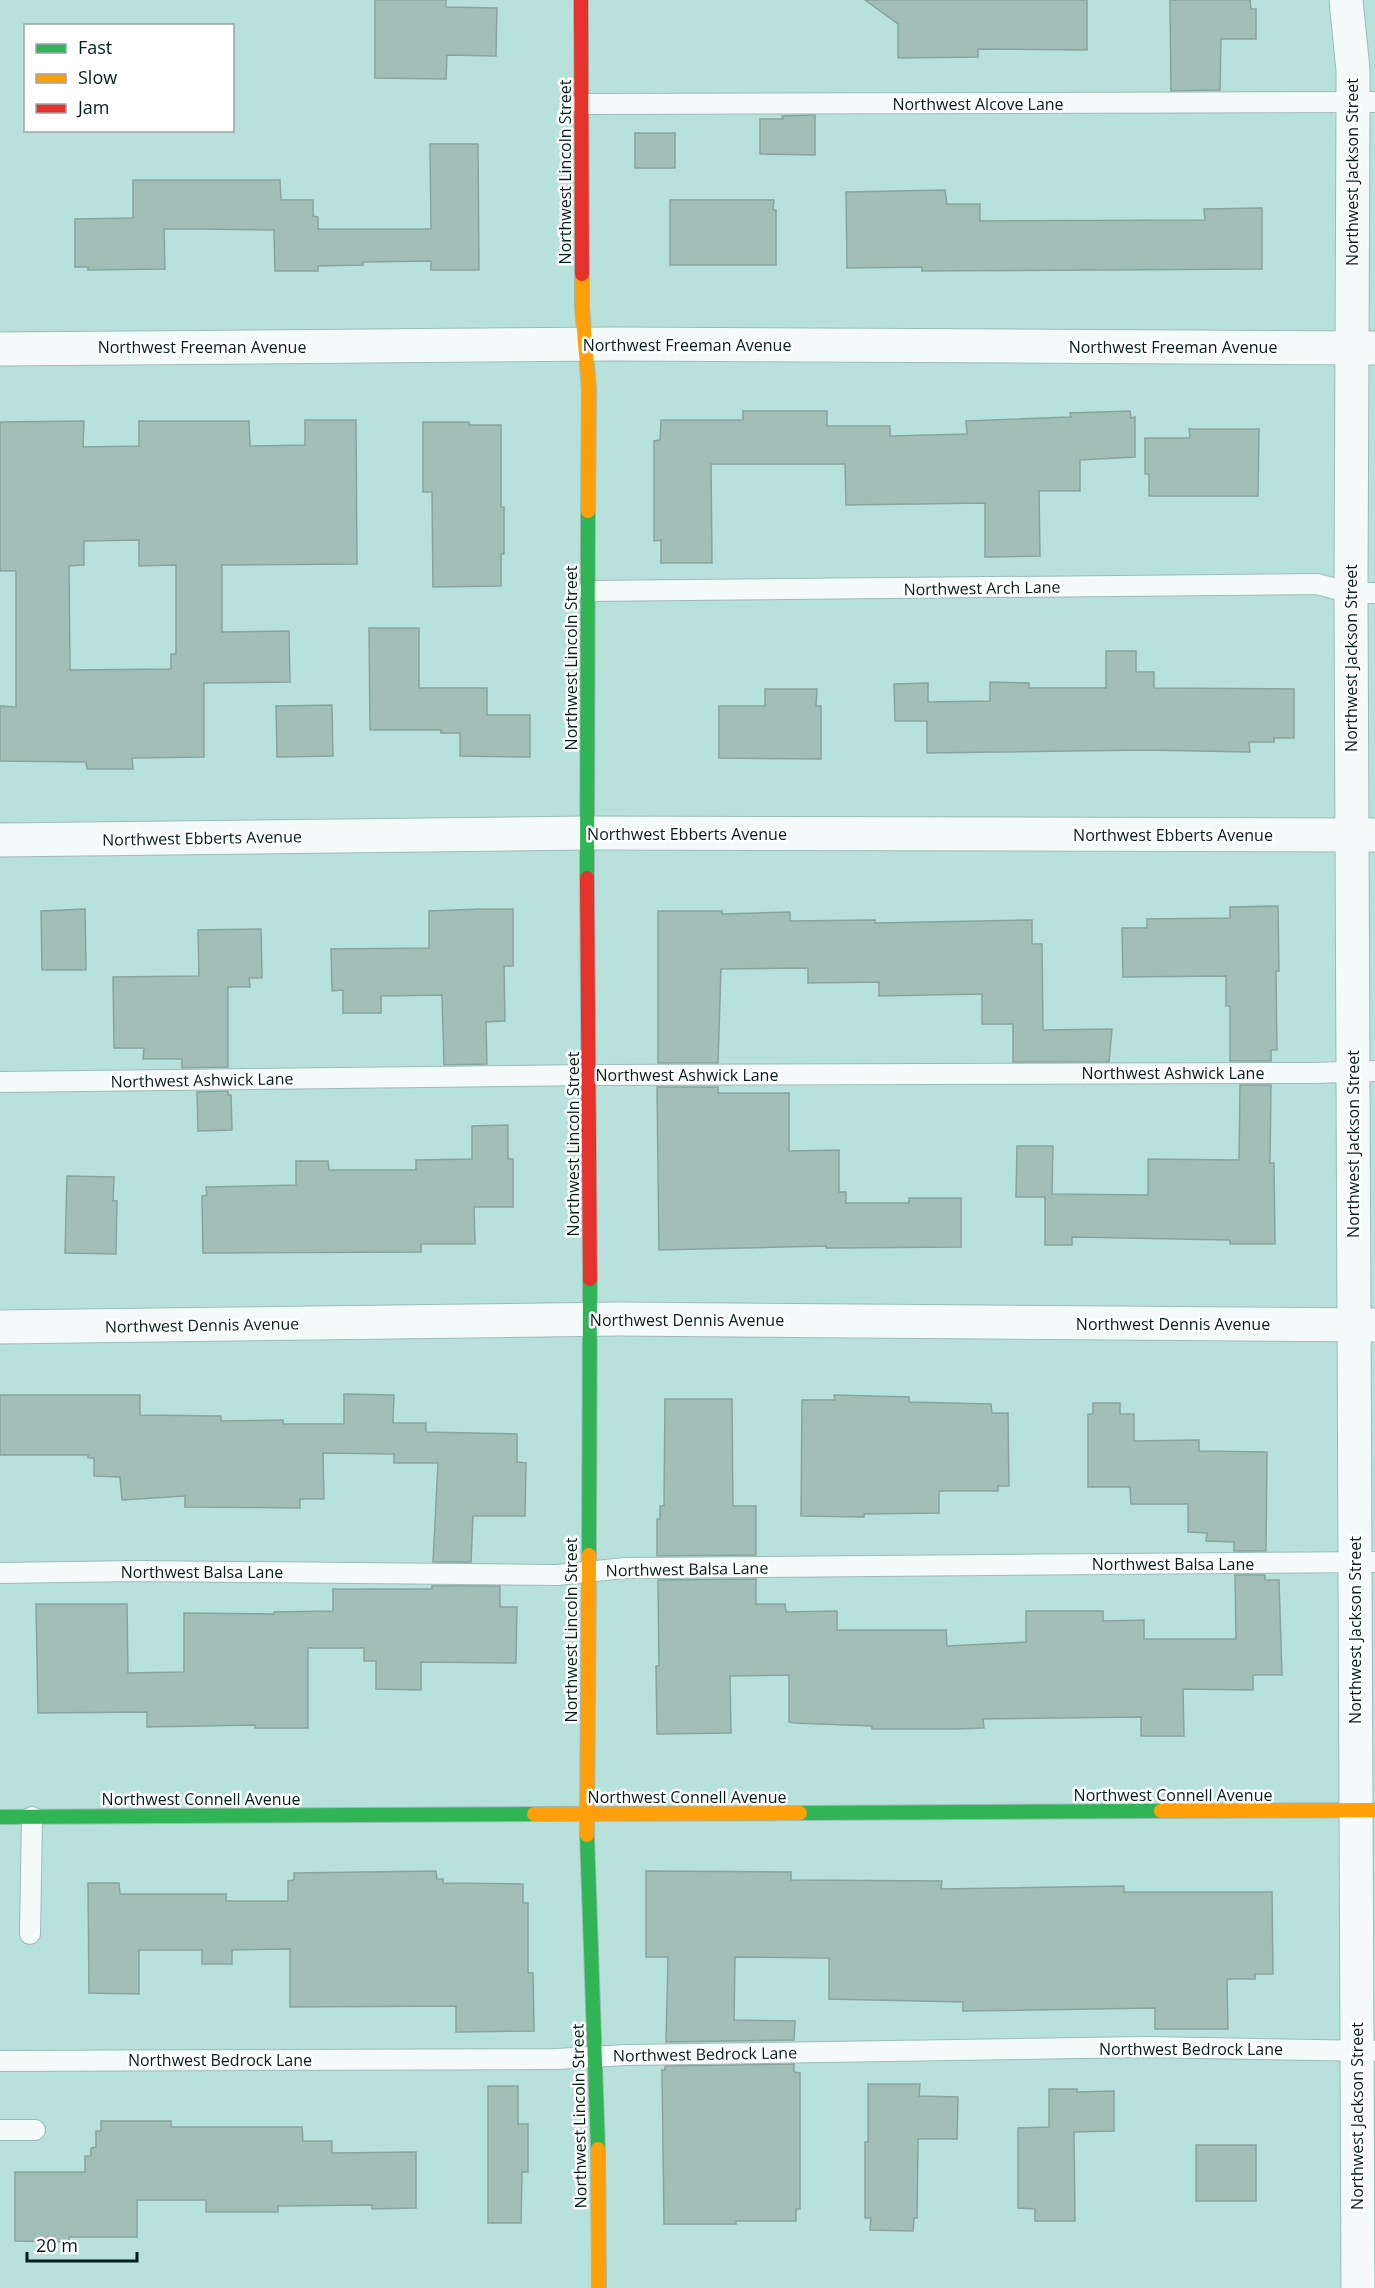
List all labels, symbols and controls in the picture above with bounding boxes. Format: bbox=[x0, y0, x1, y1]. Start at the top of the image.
legend bbox=[24, 24, 234, 132]
text: Fast bbox=[78, 35, 112, 59]
text: Slow bbox=[78, 65, 117, 89]
street label: Northwest Jackson Street bbox=[1341, 78, 1363, 266]
street label: Northwest Lincoln Street bbox=[554, 79, 576, 264]
street label: Northwest Alcove Lane bbox=[892, 93, 1064, 115]
text: Jam bbox=[76, 95, 110, 119]
street label: Northwest Freeman Avenue bbox=[583, 334, 791, 356]
street label: Northwest Freeman Avenue bbox=[98, 336, 306, 358]
street label: Northwest Freeman Avenue bbox=[1069, 336, 1277, 358]
street label: Northwest Jackson Street bbox=[1340, 564, 1362, 752]
street label: Northwest Lincoln Street bbox=[560, 565, 582, 750]
street label: Northwest Arch Lane bbox=[903, 576, 1061, 600]
street label: Northwest Ebberts Avenue bbox=[587, 823, 787, 845]
street label: Northwest Ebberts Avenue bbox=[1073, 824, 1273, 846]
street label: Northwest Ebberts Avenue bbox=[102, 825, 302, 851]
street label: Northwest Jackson Street bbox=[1342, 1050, 1364, 1238]
street label: Northwest Lincoln Street bbox=[562, 1051, 584, 1236]
street label: Northwest Ashwick Lane bbox=[1082, 1062, 1264, 1084]
street label: Northwest Ashwick Lane bbox=[596, 1064, 778, 1086]
street label: Northwest Ashwick Lane bbox=[110, 1067, 294, 1093]
street label: Northwest Dennis Avenue bbox=[590, 1309, 784, 1331]
street label: Northwest Dennis Avenue bbox=[105, 1312, 299, 1338]
street label: Northwest Dennis Avenue bbox=[1076, 1313, 1270, 1335]
street label: Northwest Jackson Street bbox=[1344, 1536, 1366, 1724]
street label: Northwest Lincoln Street bbox=[560, 1537, 582, 1722]
street label: Northwest Balsa Lane bbox=[1092, 1553, 1254, 1575]
street label: Northwest Balsa Lane bbox=[606, 1557, 768, 1581]
street label: Northwest Balsa Lane bbox=[121, 1561, 283, 1583]
street label: Northwest Connell Avenue bbox=[1074, 1784, 1272, 1806]
street label: Northwest Connell Avenue bbox=[588, 1786, 786, 1808]
street label: Northwest Connell Avenue bbox=[102, 1788, 300, 1810]
street label: Northwest Jackson Street bbox=[1346, 2022, 1368, 2210]
street label: Northwest Lincoln Street bbox=[566, 2023, 592, 2209]
street label: Northwest Bedrock Lane bbox=[1099, 2038, 1283, 2060]
street label: Northwest Bedrock Lane bbox=[613, 2041, 797, 2067]
street label: Northwest Bedrock Lane bbox=[128, 2049, 312, 2071]
scale bar bbox=[27, 2225, 136, 2263]
text: 20 m bbox=[36, 2233, 78, 2257]

